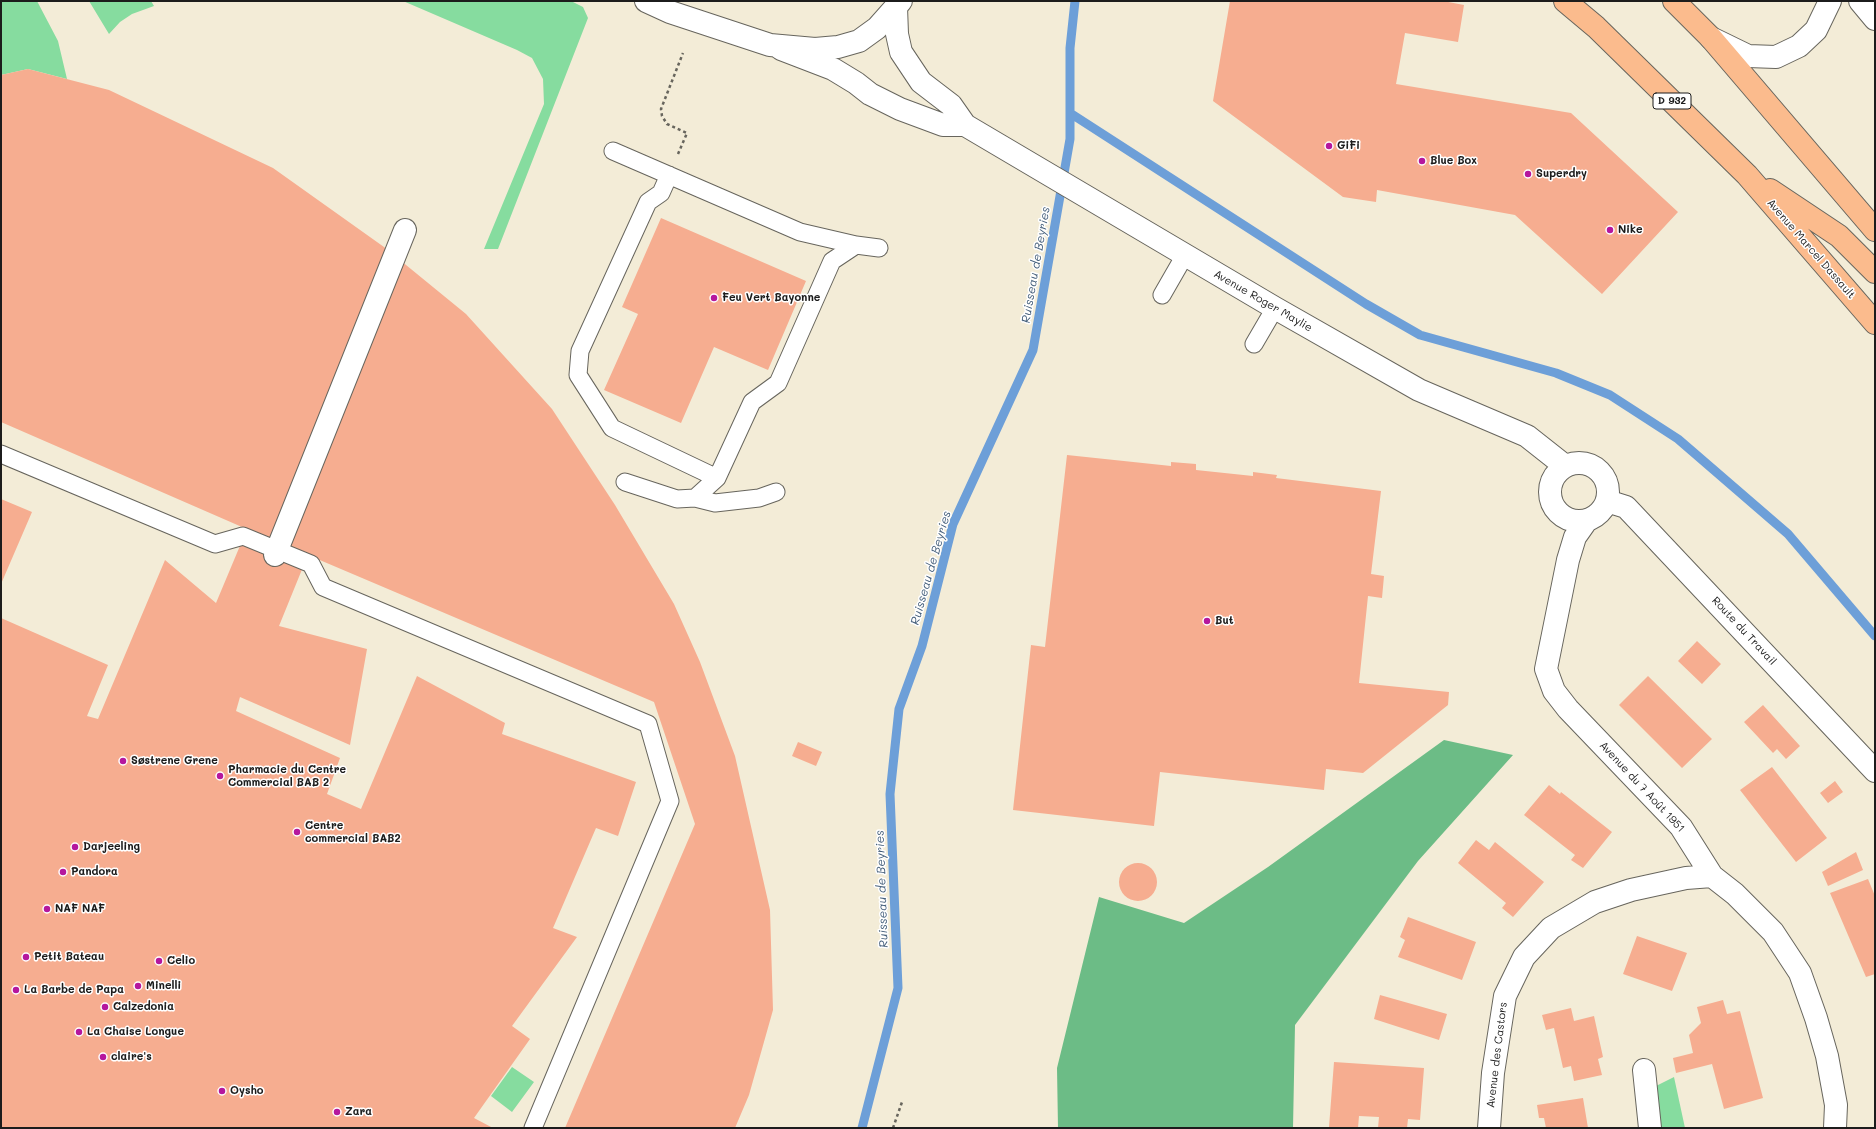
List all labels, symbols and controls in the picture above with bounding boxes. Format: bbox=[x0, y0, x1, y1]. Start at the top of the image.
road number: D 932 bbox=[1653, 93, 1691, 109]
place label: GiFi bbox=[1337, 139, 1360, 153]
marker: GiFi bbox=[1324, 141, 1334, 151]
place label: Blue Box bbox=[1430, 154, 1477, 168]
marker: Blue Box bbox=[1417, 156, 1427, 166]
place label: Superdry bbox=[1536, 167, 1587, 181]
marker: Superdry bbox=[1523, 169, 1533, 179]
street label: Avenue Marcel Dassault bbox=[1764, 196, 1858, 302]
water label: Ruisseau de Beyries bbox=[1019, 206, 1053, 324]
place label: Nike bbox=[1618, 223, 1643, 237]
marker: Nike bbox=[1605, 225, 1615, 235]
street label: Avenue Roger Maylie bbox=[1211, 267, 1315, 335]
place label: Feu Vert Bayonne bbox=[722, 291, 820, 305]
marker: Feu Vert Bayonne bbox=[709, 293, 719, 303]
water label: Ruisseau de Beyries bbox=[908, 509, 954, 627]
street label: Route du Travail bbox=[1709, 594, 1779, 668]
place label: But bbox=[1215, 614, 1234, 628]
marker: But bbox=[1202, 616, 1212, 626]
street label: Avenue du 7 Août 1951 bbox=[1597, 739, 1687, 835]
place label: Søstrene Grene bbox=[131, 754, 218, 768]
marker: Søstrene Grene bbox=[118, 756, 128, 766]
place label: Pharmacie du Centre Commercial BAB 2 bbox=[228, 763, 346, 789]
marker: Pharmacie du Centre Commercial BAB 2 bbox=[215, 771, 225, 781]
place label: Centre commercial BAB2 bbox=[305, 819, 401, 845]
marker: Centre commercial BAB2 bbox=[292, 827, 302, 837]
water label: Ruisseau de Beyries bbox=[873, 830, 891, 948]
place label: Darjeeling bbox=[83, 840, 140, 854]
marker: Darjeeling bbox=[70, 842, 80, 852]
place label: Pandora bbox=[71, 865, 118, 879]
marker: Pandora bbox=[58, 867, 68, 877]
place label: NAF NAF bbox=[55, 902, 105, 916]
marker: NAF NAF bbox=[42, 904, 52, 914]
place label: Petit Bateau bbox=[34, 950, 104, 964]
marker: Petit Bateau bbox=[21, 952, 31, 962]
place label: Celio bbox=[167, 954, 195, 968]
marker: Celio bbox=[154, 956, 164, 966]
place label: Minelli bbox=[146, 979, 181, 993]
marker: Minelli bbox=[133, 981, 143, 991]
place label: La Barbe de Papa bbox=[24, 983, 124, 997]
marker: La Barbe de Papa bbox=[11, 985, 21, 995]
place label: Calzedonia bbox=[113, 1000, 174, 1014]
street label: Avenue des Castors bbox=[1484, 1001, 1510, 1109]
marker: Calzedonia bbox=[100, 1002, 110, 1012]
place label: La Chaise Longue bbox=[87, 1025, 184, 1039]
marker: La Chaise Longue bbox=[74, 1027, 84, 1037]
place label: claire's bbox=[111, 1050, 152, 1064]
marker: claire's bbox=[98, 1052, 108, 1062]
place label: Oysho bbox=[230, 1084, 264, 1098]
marker: Oysho bbox=[217, 1086, 227, 1096]
place label: Zara bbox=[345, 1105, 372, 1119]
marker: Zara bbox=[332, 1107, 342, 1117]

